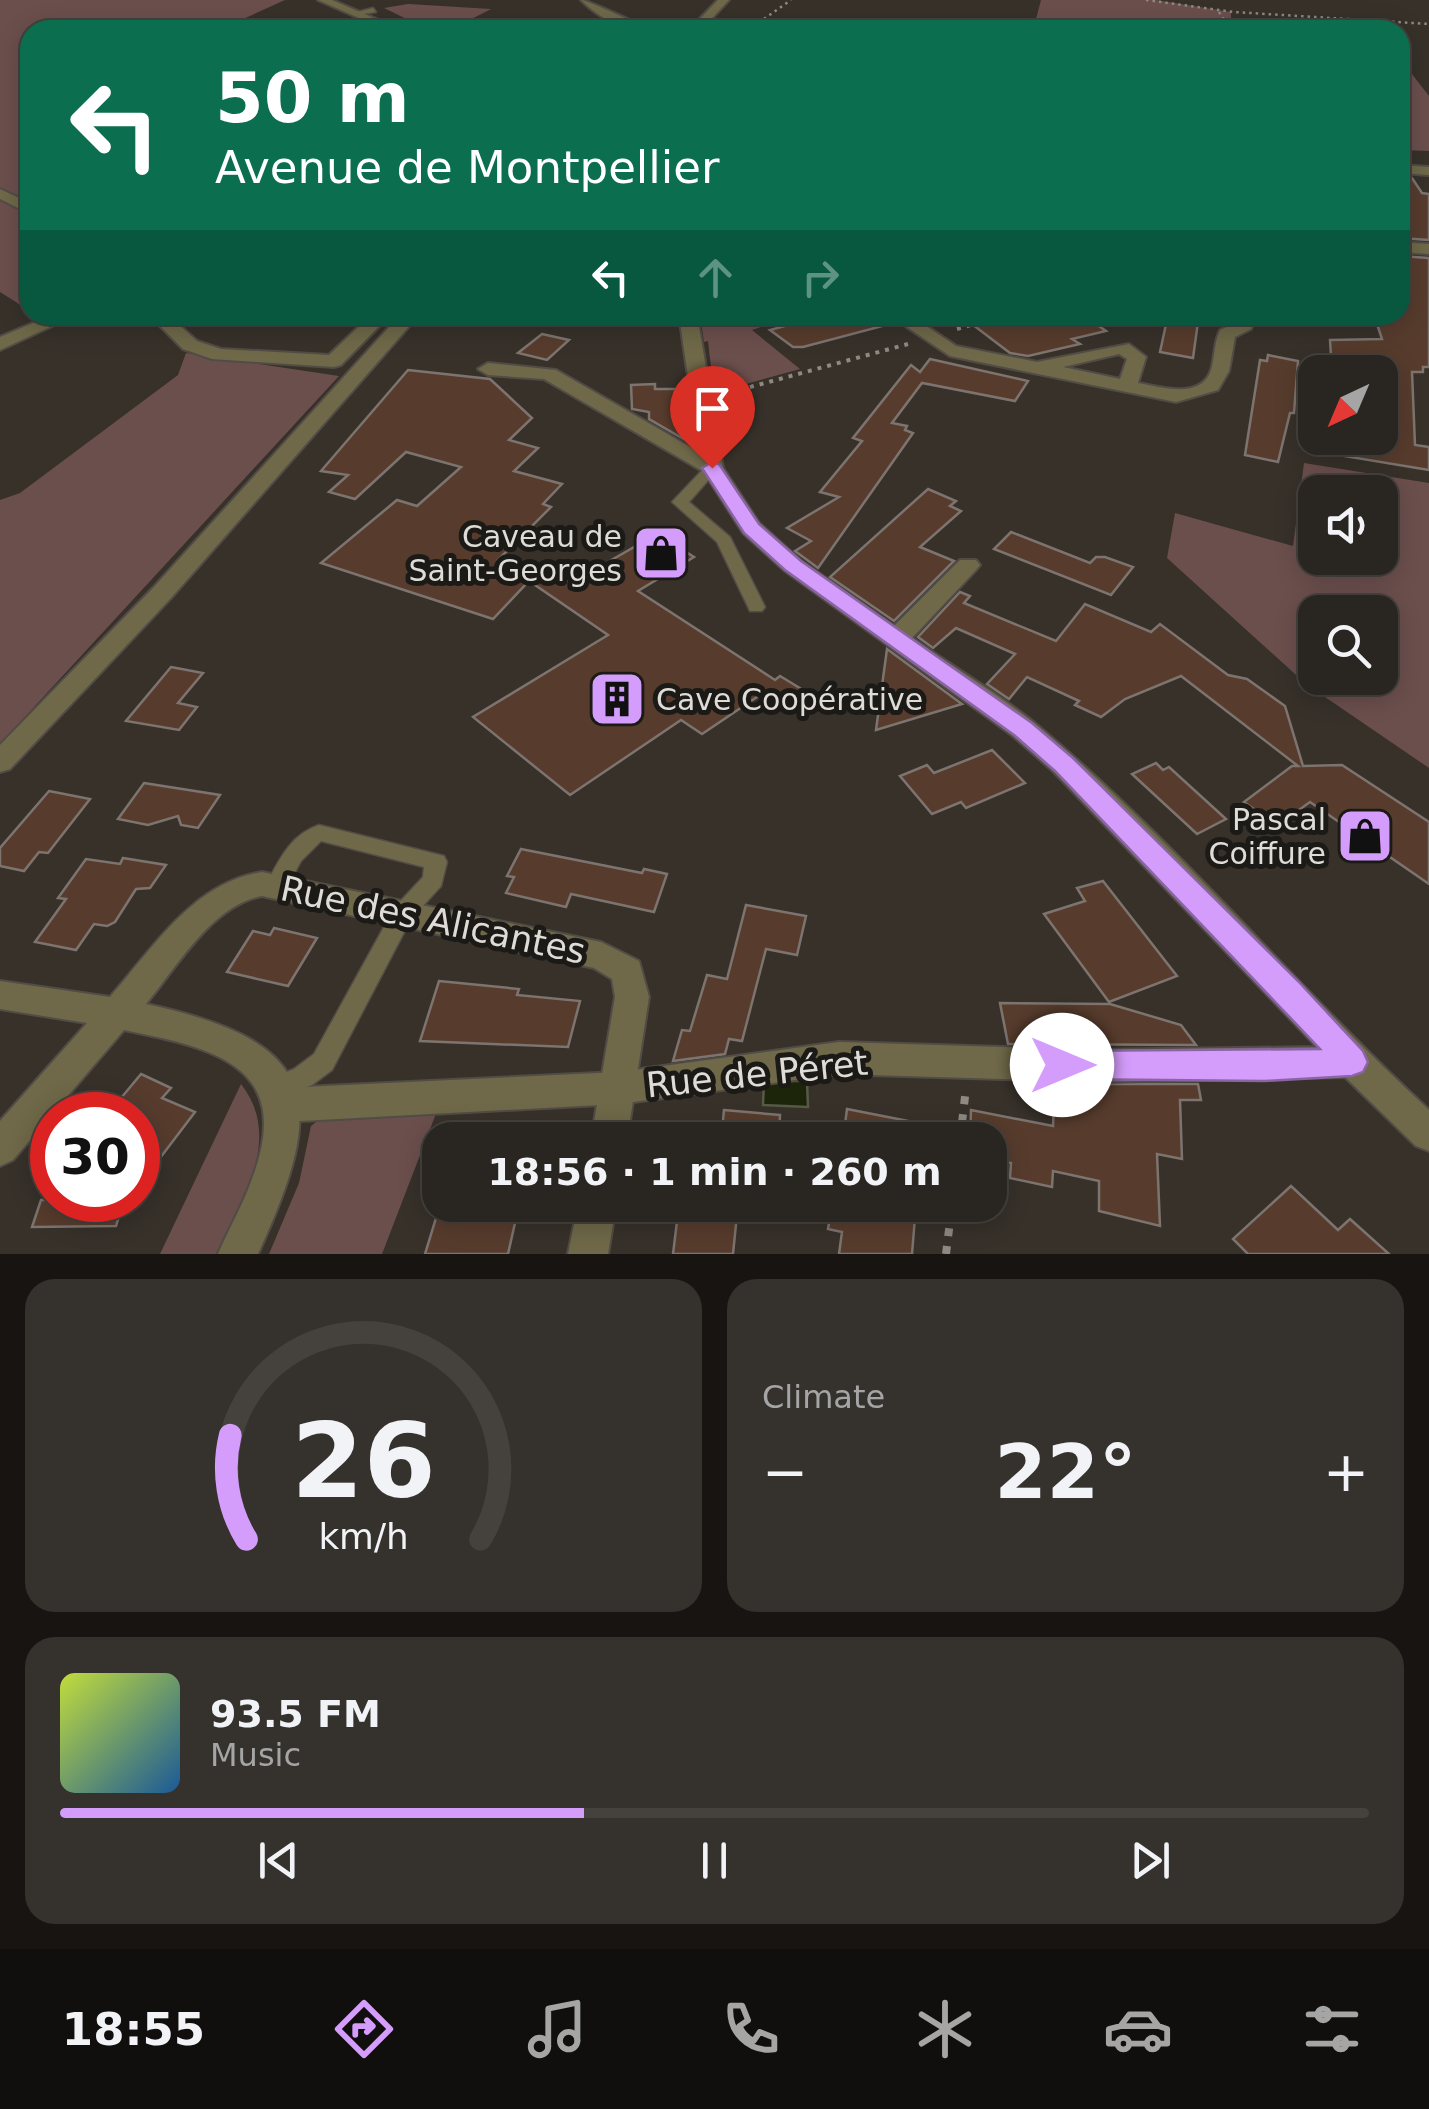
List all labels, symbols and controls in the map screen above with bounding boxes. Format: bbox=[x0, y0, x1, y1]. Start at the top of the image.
text: 50 m bbox=[215, 57, 410, 139]
icon: left bbox=[50, 60, 180, 190]
text: Avenue de Montpellier bbox=[215, 141, 720, 194]
icon: left bbox=[583, 250, 638, 305]
icon: ahead bbox=[688, 250, 743, 305]
icon: right bbox=[793, 250, 848, 305]
north arrow bbox=[1298, 355, 1398, 455]
map controls bbox=[1298, 355, 1398, 695]
pin bbox=[670, 366, 755, 469]
icon: arrive bbox=[685, 381, 740, 436]
button: sound bbox=[1298, 475, 1398, 575]
place label: Caveau de Saint-Georges bbox=[409, 519, 622, 588]
shop icon: Caveau de Saint-Georges bbox=[631, 523, 691, 583]
button: search bbox=[1298, 595, 1398, 695]
building icon: Cave Coopérative bbox=[587, 669, 647, 729]
place label: Cave Coopérative bbox=[656, 682, 923, 717]
place label: Pascal Coiffure bbox=[1209, 802, 1326, 871]
shop icon: Pascal Coiffure bbox=[1335, 806, 1395, 866]
street label: Rue des Alicantes bbox=[277, 868, 589, 972]
position arrow bbox=[1010, 1013, 1114, 1117]
street label: Rue de Péret bbox=[644, 1042, 870, 1106]
speed limit sign: 30 bbox=[30, 1092, 160, 1222]
text: 18:56 · 1 min · 260 m bbox=[487, 1150, 942, 1194]
text: Climate bbox=[762, 1378, 885, 1416]
text: 26 bbox=[291, 1400, 436, 1522]
text: 22° bbox=[995, 1428, 1136, 1516]
text: − bbox=[762, 1440, 808, 1504]
text: + bbox=[1323, 1440, 1369, 1504]
text: km/h bbox=[318, 1516, 409, 1557]
text: 93.5 FM bbox=[210, 1692, 381, 1736]
text: Music bbox=[210, 1736, 301, 1774]
icon: previous bbox=[251, 1833, 306, 1888]
icon: pause bbox=[687, 1833, 742, 1888]
icon: next bbox=[1123, 1833, 1178, 1888]
icon: directions bbox=[329, 1994, 399, 2064]
icon: music bbox=[522, 1994, 592, 2064]
icon: phone bbox=[716, 1994, 786, 2064]
icon: climate bbox=[910, 1994, 980, 2064]
icon: car bbox=[1103, 1994, 1173, 2064]
icon: filters bbox=[1297, 1994, 1367, 2064]
text: 18:55 bbox=[62, 2003, 205, 2056]

